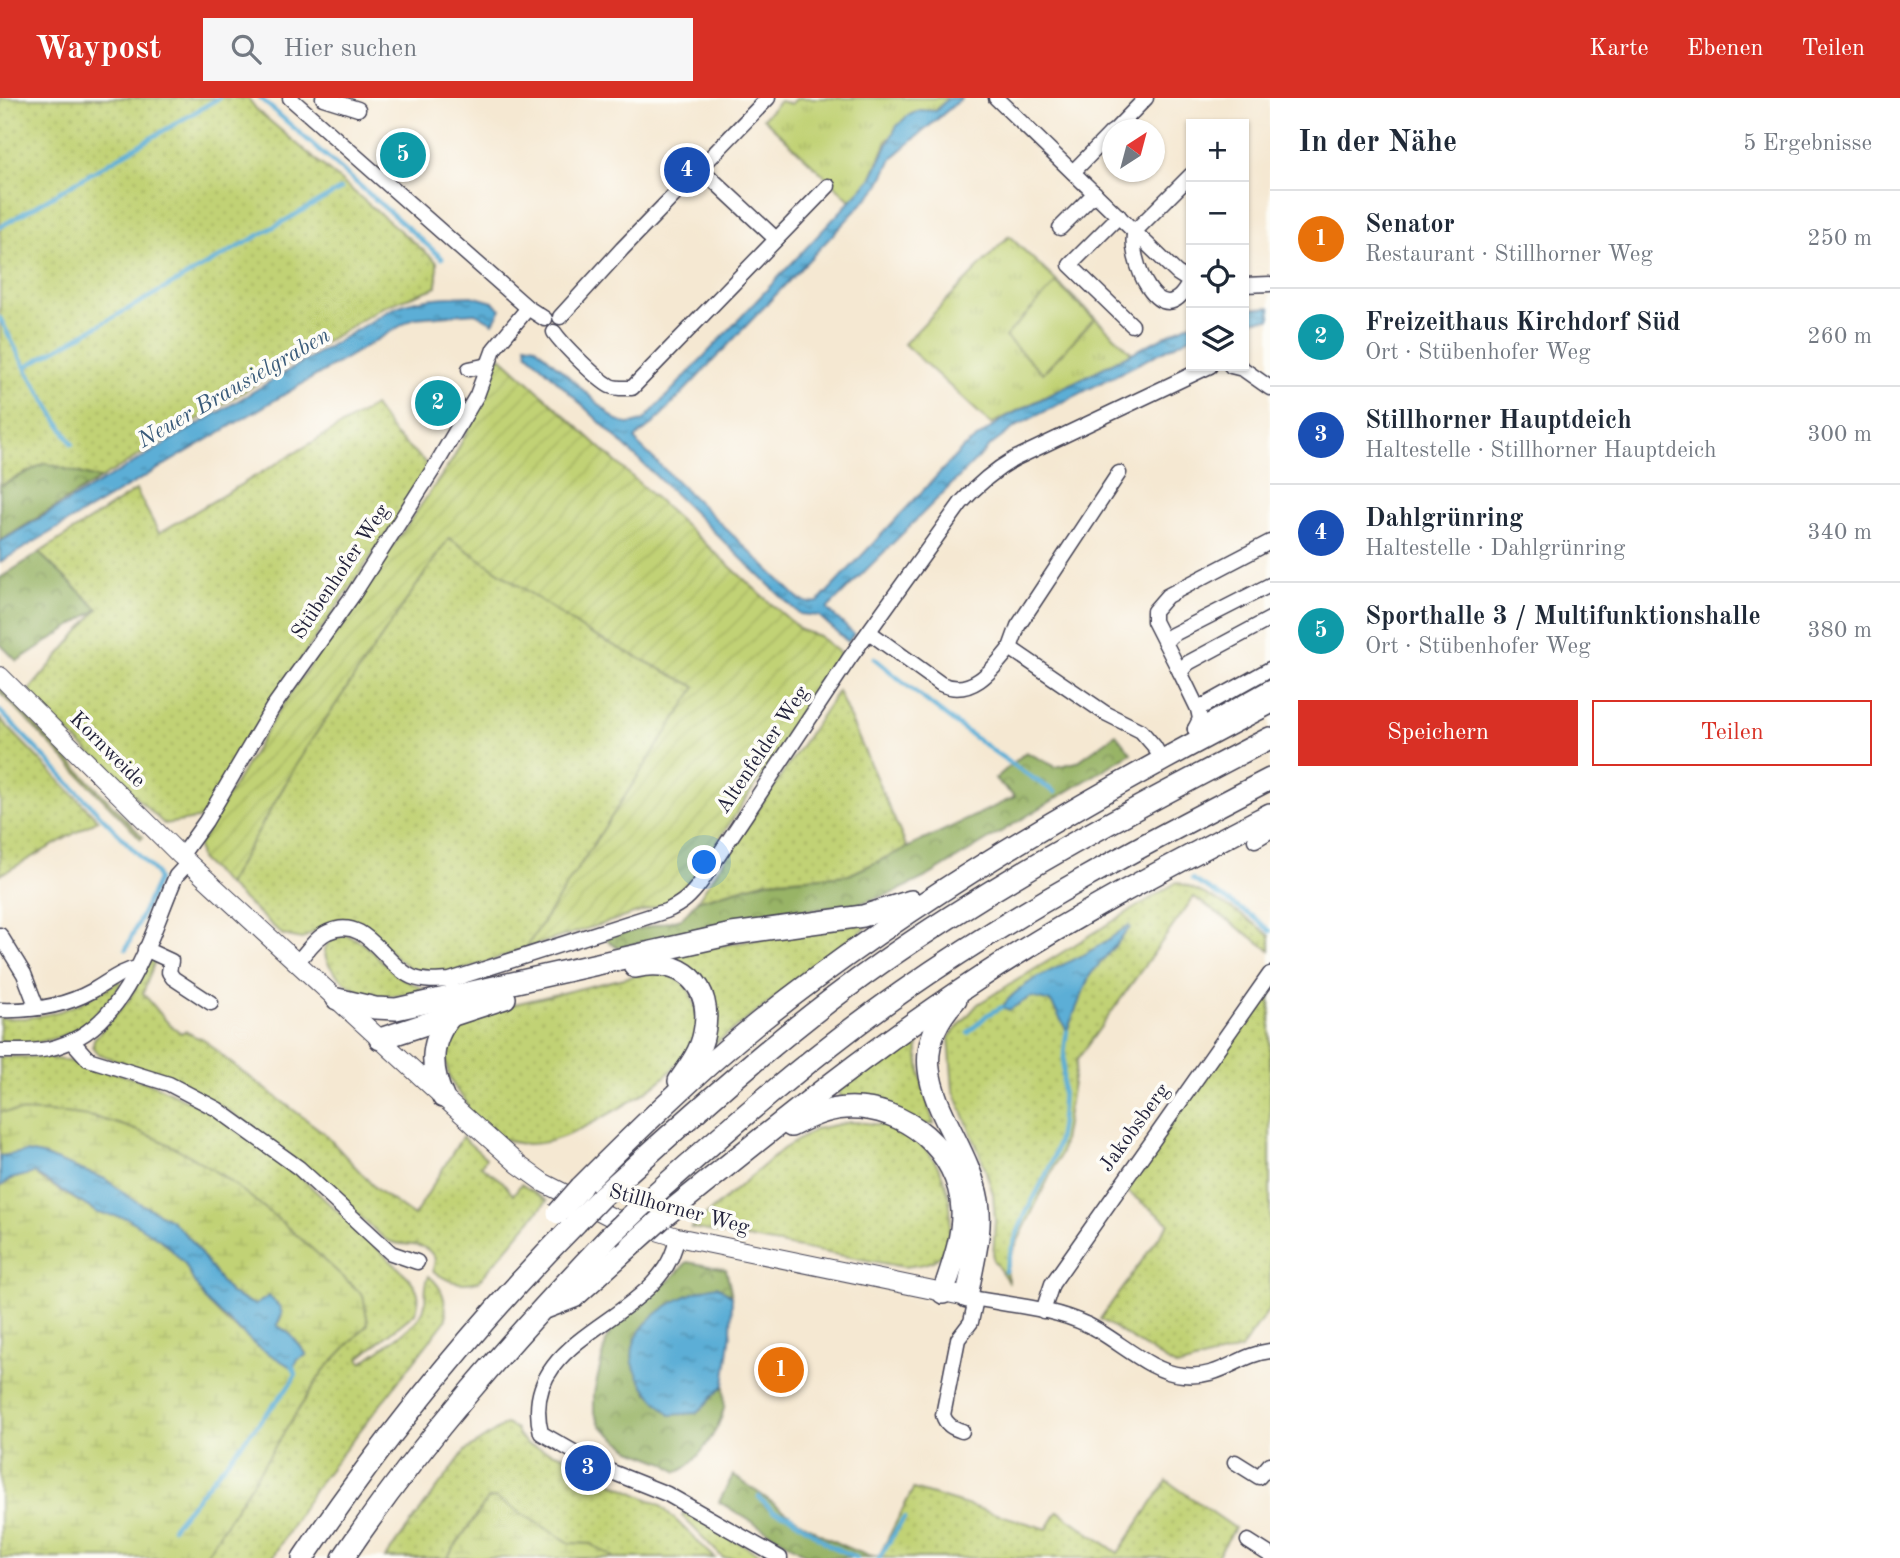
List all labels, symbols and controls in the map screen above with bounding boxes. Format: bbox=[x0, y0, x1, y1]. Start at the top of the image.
search box bbox=[203, 18, 693, 81]
icon: search bbox=[227, 30, 265, 68]
text: Waypost bbox=[35, 33, 161, 66]
text: Hier suchen bbox=[283, 36, 417, 62]
text: Karte bbox=[1589, 37, 1649, 61]
text: Ebenen bbox=[1687, 37, 1763, 61]
text: Teilen bbox=[1801, 37, 1865, 61]
north arrow bbox=[1102, 119, 1165, 182]
map controls bbox=[1186, 119, 1249, 371]
button: + bbox=[1186, 119, 1249, 182]
text: In der Nähe bbox=[1298, 128, 1457, 158]
pin: 5 bbox=[380, 129, 426, 181]
text: 5 Ergebnisse bbox=[1743, 132, 1872, 155]
pin: 4 bbox=[664, 144, 710, 196]
button: − bbox=[1186, 182, 1249, 245]
text: Senator bbox=[1365, 212, 1455, 238]
text: 1 bbox=[1314, 227, 1328, 250]
text: 250 m bbox=[1807, 227, 1872, 250]
text: Restaurant · Stillhorner Weg bbox=[1365, 243, 1653, 266]
button: locate bbox=[1186, 245, 1249, 308]
button: layers bbox=[1186, 308, 1249, 371]
text: Freizeithaus Kirchdorf Süd bbox=[1365, 310, 1680, 336]
water label: Neuer Brausielgraben bbox=[133, 324, 335, 454]
text: 2 bbox=[1314, 325, 1328, 348]
text: 260 m bbox=[1807, 325, 1872, 348]
text: Ort · Stübenhofer Weg bbox=[1365, 341, 1591, 364]
pin: 2 bbox=[415, 377, 461, 429]
text: Stillhorner Hauptdeich bbox=[1365, 408, 1632, 434]
text: 3 bbox=[1314, 423, 1328, 446]
text: 300 m bbox=[1807, 423, 1872, 446]
text: Haltestelle · Stillhorner Hauptdeich bbox=[1365, 439, 1717, 462]
street label: Stübenhofer Weg bbox=[288, 500, 394, 643]
text: Dahlgrünring bbox=[1365, 506, 1524, 532]
text: 4 bbox=[1314, 521, 1328, 544]
text: 340 m bbox=[1807, 521, 1872, 544]
text: Haltestelle · Dahlgrünring bbox=[1365, 537, 1625, 560]
text: Sporthalle 3 / Multifunktionshalle bbox=[1365, 604, 1761, 630]
text: 5 bbox=[1314, 619, 1328, 642]
text: 380 m bbox=[1807, 619, 1872, 642]
text: Ort · Stübenhofer Weg bbox=[1365, 635, 1591, 658]
street label: Altenfelder Weg bbox=[713, 682, 814, 818]
button: Speichern bbox=[1298, 700, 1578, 766]
button: Teilen bbox=[1592, 700, 1872, 766]
street label: Kornweide bbox=[65, 708, 149, 792]
your location bbox=[687, 845, 721, 879]
street label: Jakobsberg bbox=[1096, 1080, 1174, 1176]
street label: Stillhorner Weg bbox=[606, 1181, 752, 1239]
pin: 1 bbox=[758, 1344, 804, 1396]
pin: 3 bbox=[565, 1442, 611, 1494]

